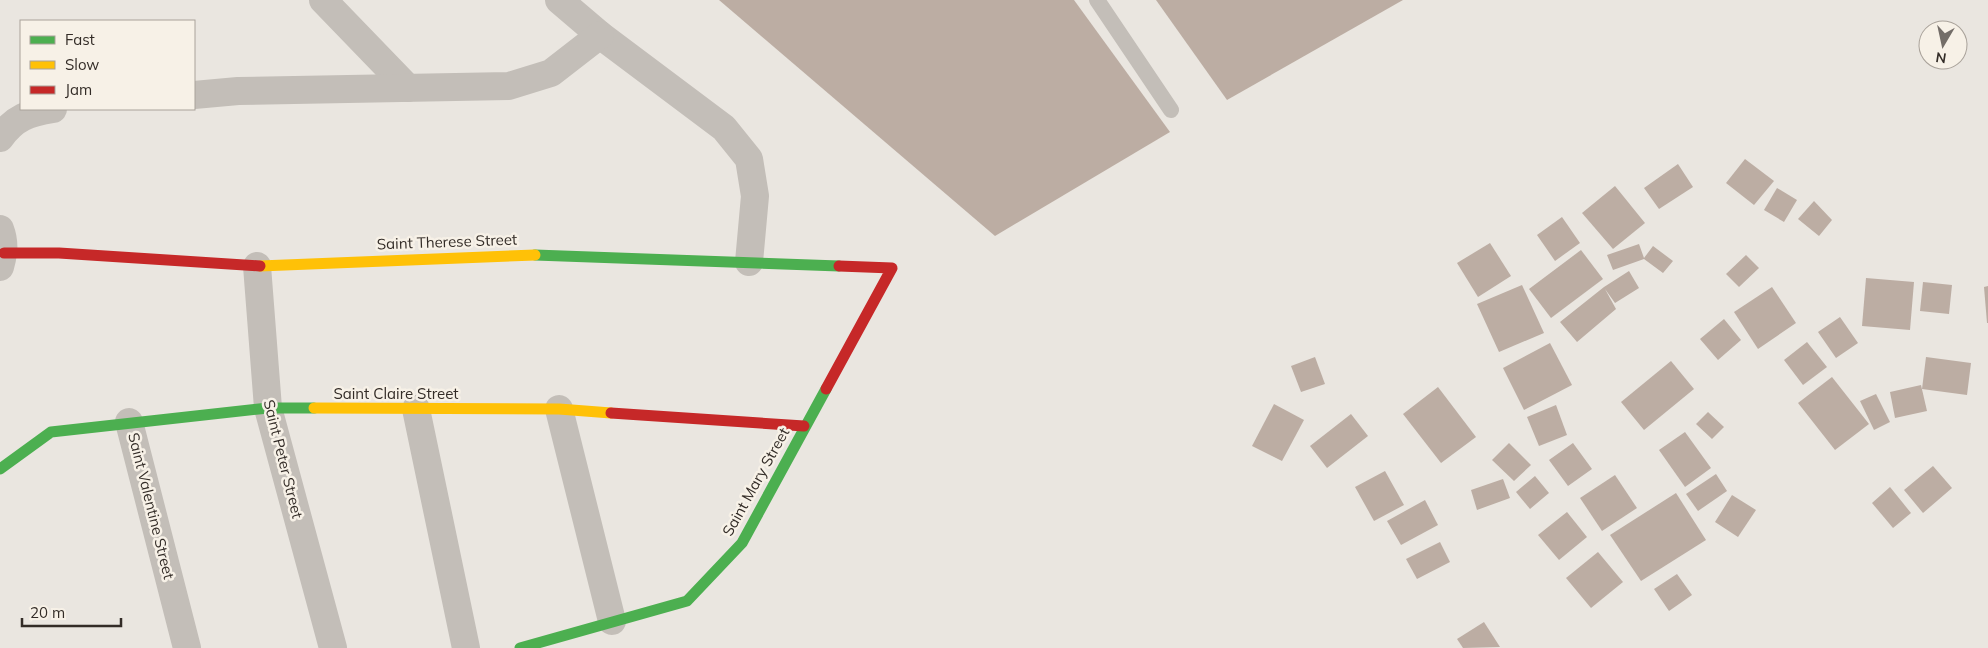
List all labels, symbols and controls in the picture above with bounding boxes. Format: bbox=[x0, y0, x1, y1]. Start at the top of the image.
legend bbox=[20, 20, 195, 110]
north arrow bbox=[1918, 20, 1968, 70]
text: Fast bbox=[65, 30, 95, 49]
text: N bbox=[1934, 48, 1948, 68]
text: Slow bbox=[65, 55, 99, 74]
text: Jam bbox=[65, 80, 92, 99]
street label: Saint Therese Street bbox=[376, 230, 517, 253]
street label: Saint Claire Street bbox=[333, 384, 459, 403]
street label: Saint Peter Street bbox=[260, 398, 307, 520]
street label: Saint Mary Street bbox=[718, 424, 793, 539]
street label: Saint Valentine Street bbox=[124, 431, 179, 581]
scale bar bbox=[22, 596, 121, 628]
text: 20 m bbox=[30, 603, 65, 622]

